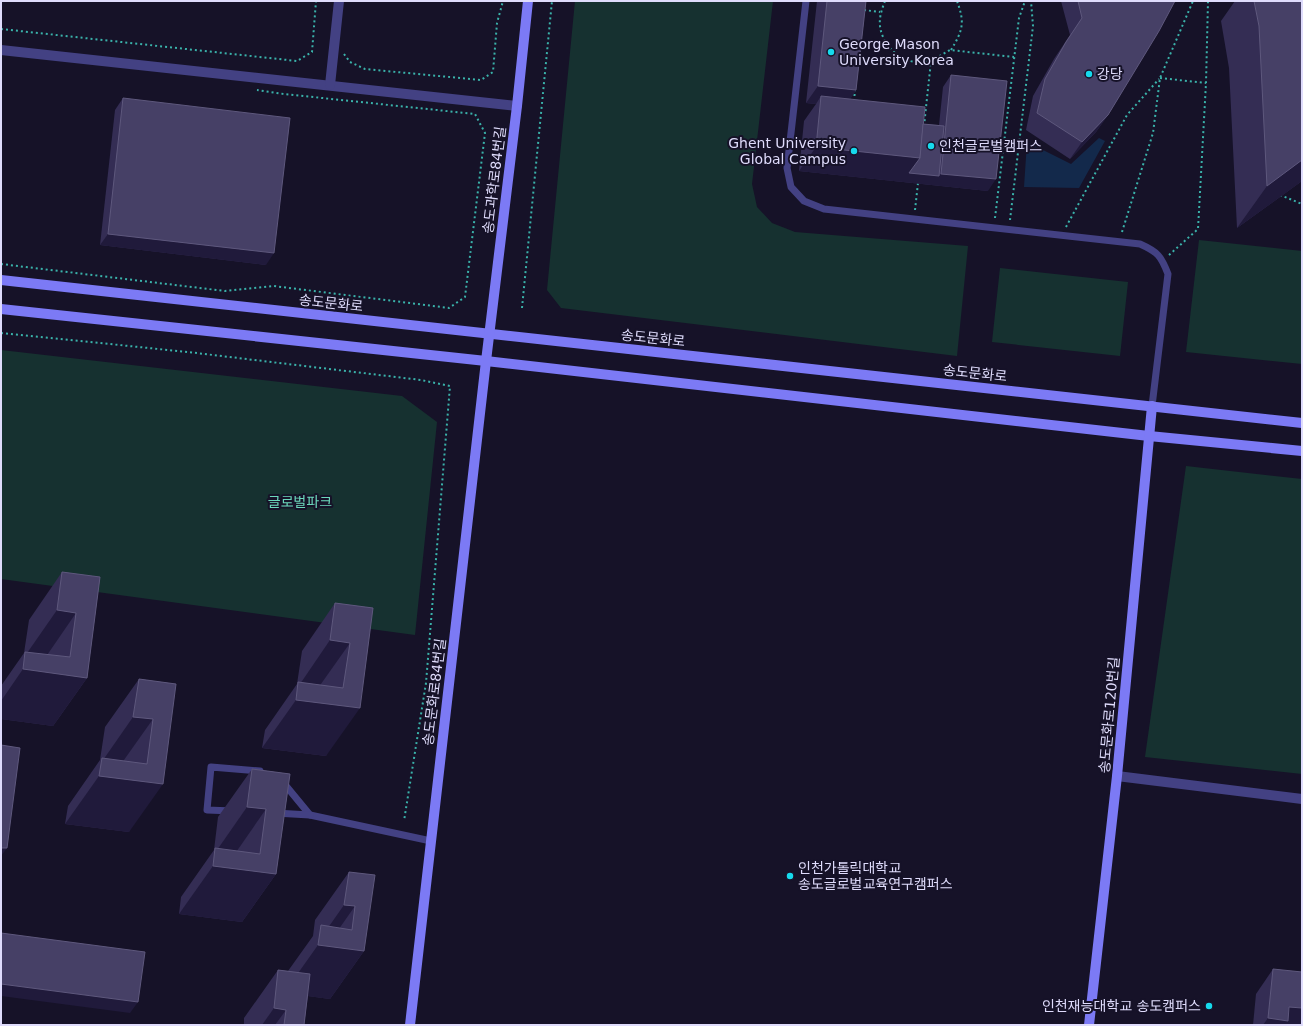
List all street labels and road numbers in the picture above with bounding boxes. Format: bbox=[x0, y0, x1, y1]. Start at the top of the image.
street label: 송도과학로84번길 bbox=[479, 125, 509, 235]
street label: 송도문화로 bbox=[298, 292, 364, 314]
street label: 송도문화로 bbox=[620, 327, 686, 349]
street label: 송도문화로 bbox=[942, 362, 1008, 384]
street label: 송도문화로84번길 bbox=[419, 637, 449, 747]
street label: 송도문화로120번길 bbox=[1096, 656, 1122, 774]

